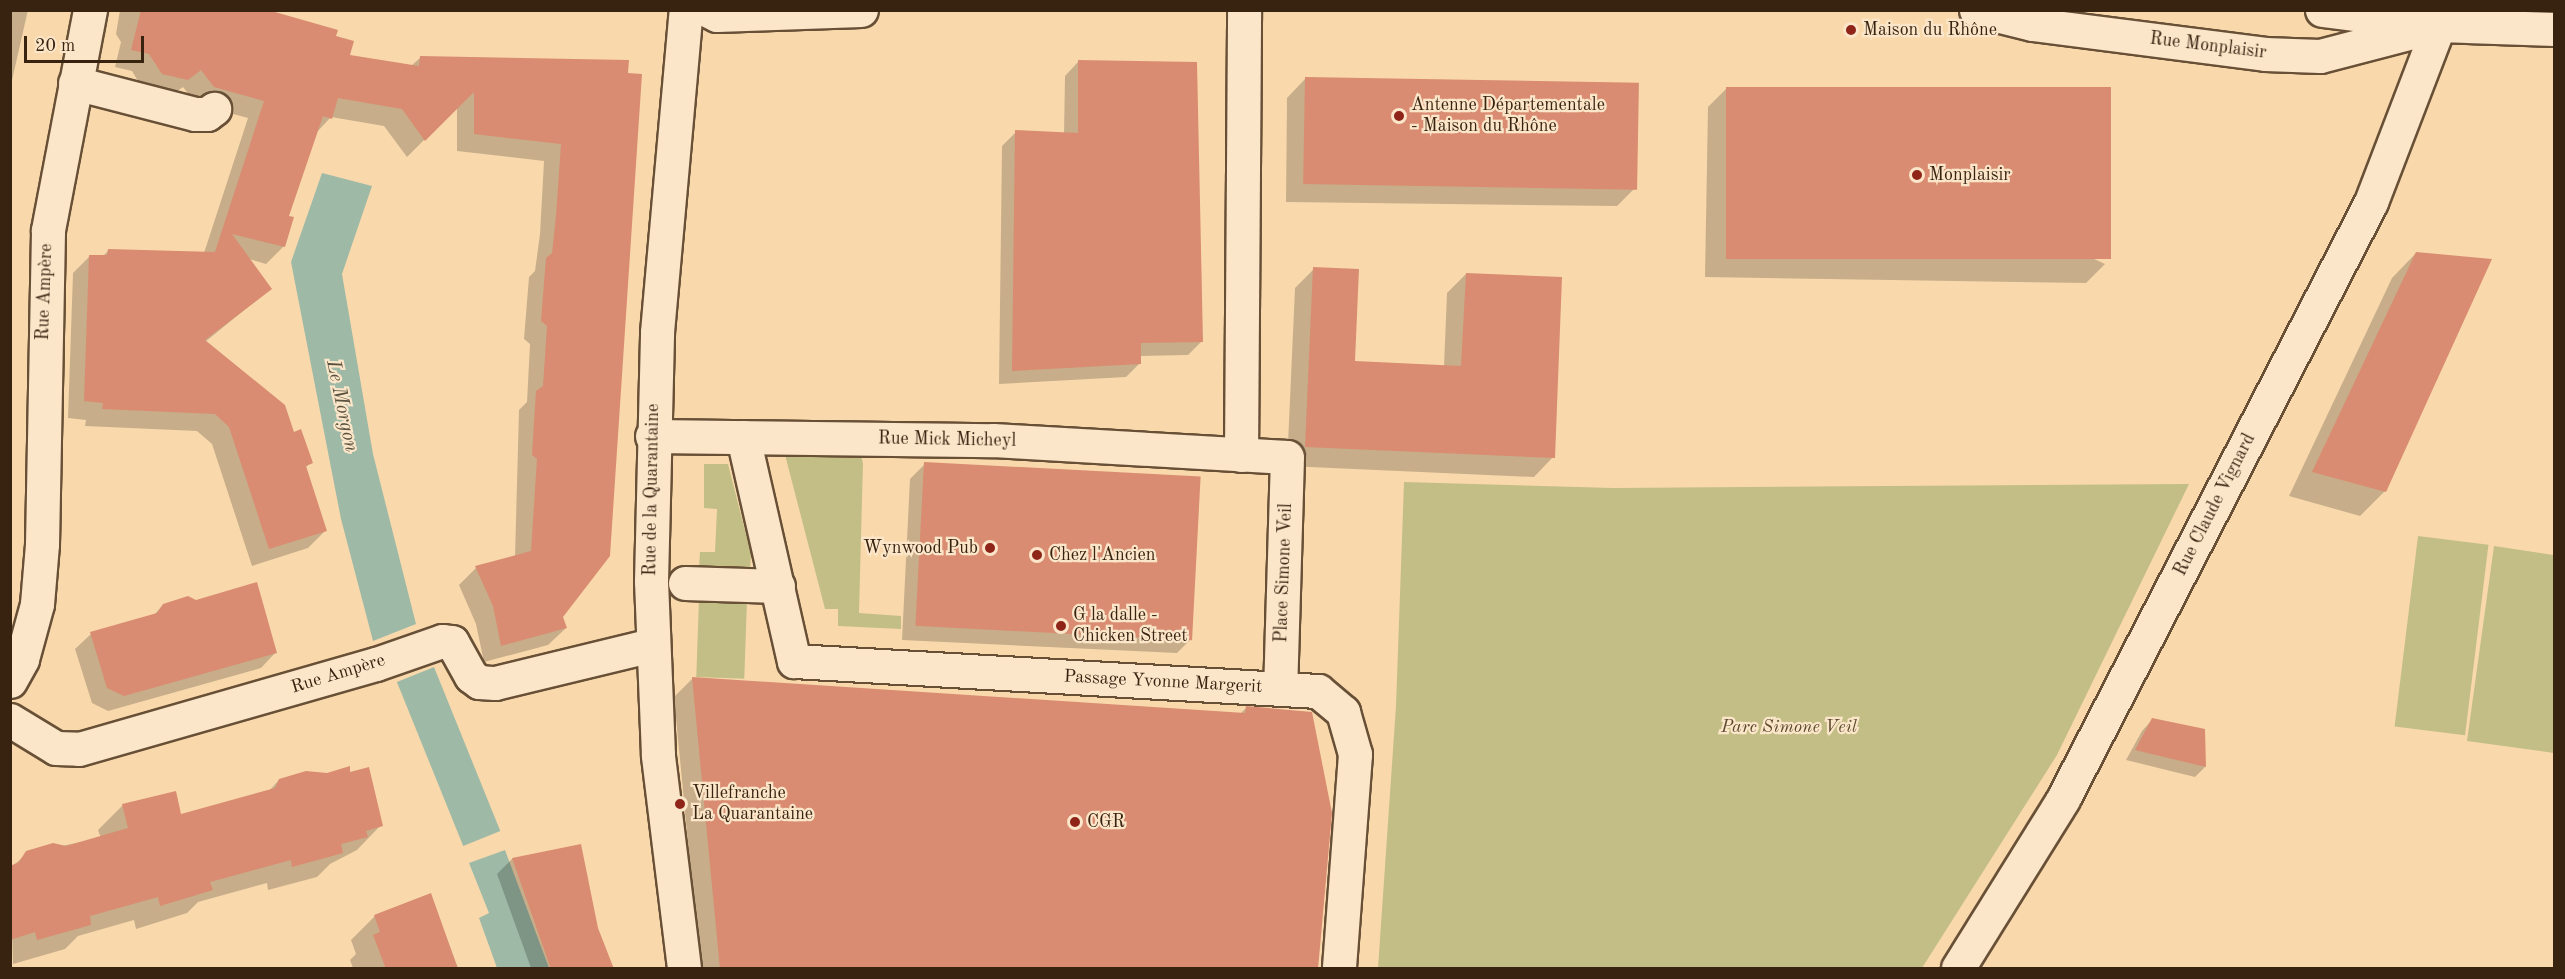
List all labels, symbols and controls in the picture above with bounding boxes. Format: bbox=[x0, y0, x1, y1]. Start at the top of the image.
place label: Maison du Rhône bbox=[1863, 19, 1997, 41]
marker: Maison du Rhône bbox=[1844, 23, 1858, 37]
scale bar bbox=[27, 24, 147, 62]
street label: Rue Monplaisir bbox=[2148, 28, 2268, 64]
text: 20 m bbox=[35, 37, 75, 55]
place label: Antenne Départementale - Maison du Rhône bbox=[1411, 95, 1605, 138]
marker: Antenne Départementale - Maison du Rhône bbox=[1392, 109, 1406, 123]
place label: Monplaisir bbox=[1929, 164, 2011, 186]
marker: Monplaisir bbox=[1910, 168, 1924, 182]
street label: Rue Ampère bbox=[33, 243, 57, 341]
water label: Le Morgon bbox=[320, 358, 362, 454]
street label: Rue de la Quarantaine bbox=[640, 404, 664, 576]
street label: Rue Mick Micheyl bbox=[878, 428, 1016, 452]
street label: Rue Claude Vignard bbox=[2170, 430, 2260, 580]
street label: Place Simone Veil bbox=[1271, 503, 1297, 643]
place label: Wynwood Pub bbox=[863, 537, 978, 559]
marker: Wynwood Pub bbox=[983, 541, 997, 555]
place label: Chez l'Ancien bbox=[1049, 544, 1155, 566]
marker: Chez l'Ancien bbox=[1030, 548, 1044, 562]
place label: G la dalle - Chicken Street bbox=[1073, 605, 1188, 648]
marker: G la dalle - Chicken Street bbox=[1054, 619, 1068, 633]
street label: Rue Ampère bbox=[288, 649, 388, 699]
street label: Passage Yvonne Margerit bbox=[1063, 666, 1263, 698]
park label: Parc Simone Veil bbox=[1721, 716, 1857, 738]
place label: Villefranche La Quarantaine bbox=[692, 783, 813, 826]
marker: Villefranche La Quarantaine bbox=[673, 797, 687, 811]
place label: CGR bbox=[1087, 811, 1125, 833]
marker: CGR bbox=[1068, 815, 1082, 829]

